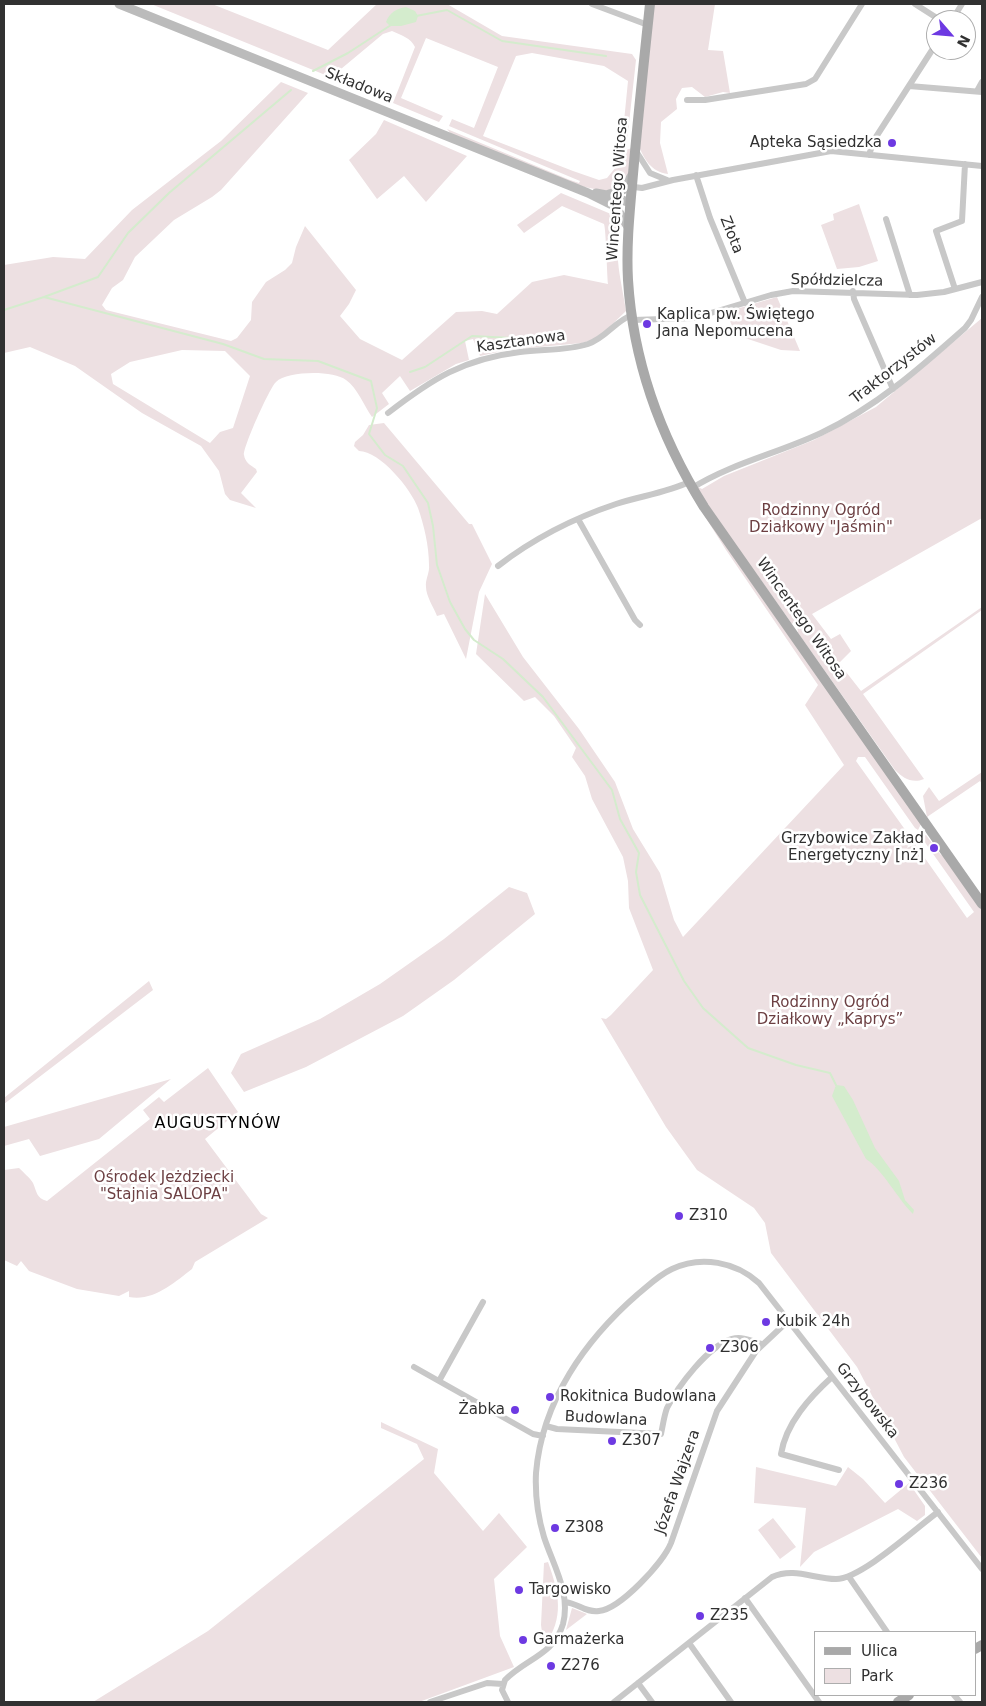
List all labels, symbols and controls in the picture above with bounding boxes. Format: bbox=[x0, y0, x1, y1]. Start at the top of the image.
north arrow bbox=[926, 10, 976, 60]
text: N bbox=[954, 33, 973, 50]
street label: Składowa bbox=[322, 64, 396, 108]
street label: Wincentego Witosa bbox=[604, 116, 632, 262]
place label: Apteka Sąsiedzka bbox=[750, 134, 882, 152]
marker: Apteka Sąsiedzka bbox=[886, 137, 898, 149]
street label: Złota bbox=[715, 214, 747, 256]
street label: Spółdzielcza bbox=[790, 271, 884, 291]
place label: Kaplica pw. Świętego Jana Nepomucena bbox=[657, 306, 815, 341]
marker: Kaplica pw. Świętego Jana Nepomucena bbox=[641, 318, 653, 330]
street label: Kasztanowa bbox=[475, 327, 567, 357]
street label: Traktorzystów bbox=[847, 330, 941, 408]
park label: Rodzinny Ogród Działkowy "Jaśmin" bbox=[749, 502, 893, 537]
street label: Wincentego Witosa bbox=[752, 555, 850, 683]
place label: Grzybowice Zakład Energetyczny [nż] bbox=[781, 830, 924, 865]
marker: Grzybowice Zakład Energetyczny [nż] bbox=[928, 842, 940, 854]
park label: Rodzinny Ogród Działkowy „Kaprys” bbox=[757, 994, 903, 1029]
district label: AUGUSTYNÓW bbox=[153, 1114, 283, 1134]
park label: Ośrodek Jeżdziecki "Stajnia SALOPA" bbox=[94, 1169, 234, 1204]
place label: Z310 bbox=[689, 1207, 728, 1225]
marker: Z310 bbox=[673, 1210, 685, 1222]
place label: Kubik 24h bbox=[776, 1313, 850, 1331]
marker: Kubik 24h bbox=[760, 1316, 772, 1328]
place label: Z306 bbox=[720, 1339, 759, 1357]
marker: Z306 bbox=[704, 1342, 716, 1354]
street label: Grzybowska bbox=[832, 1360, 902, 1442]
place label: Rokitnica Budowlana bbox=[560, 1388, 716, 1406]
marker: Rokitnica Budowlana bbox=[544, 1391, 556, 1403]
place label: Żabka bbox=[458, 1401, 505, 1419]
marker: Żabka bbox=[509, 1404, 521, 1416]
street label: Budowlana bbox=[564, 1408, 648, 1430]
street label: Józefa Wajzera bbox=[652, 1427, 704, 1537]
place label: Z307 bbox=[622, 1432, 661, 1450]
marker: Z307 bbox=[606, 1435, 618, 1447]
place label: Z236 bbox=[909, 1475, 948, 1493]
marker: Z236 bbox=[893, 1478, 905, 1490]
place label: Z308 bbox=[565, 1519, 604, 1537]
marker: Z308 bbox=[549, 1522, 561, 1534]
place label: Targowisko bbox=[529, 1581, 611, 1599]
marker: Targowisko bbox=[513, 1584, 525, 1596]
place label: Z235 bbox=[710, 1607, 749, 1625]
marker: Z235 bbox=[694, 1610, 706, 1622]
place label: Garmażerka bbox=[533, 1631, 624, 1649]
legend bbox=[814, 1631, 976, 1696]
marker: Garmażerka bbox=[517, 1634, 529, 1646]
text: Ulica bbox=[861, 1642, 898, 1660]
place label: Z276 bbox=[561, 1657, 600, 1675]
marker: Z276 bbox=[545, 1660, 557, 1672]
text: Park bbox=[861, 1667, 893, 1685]

